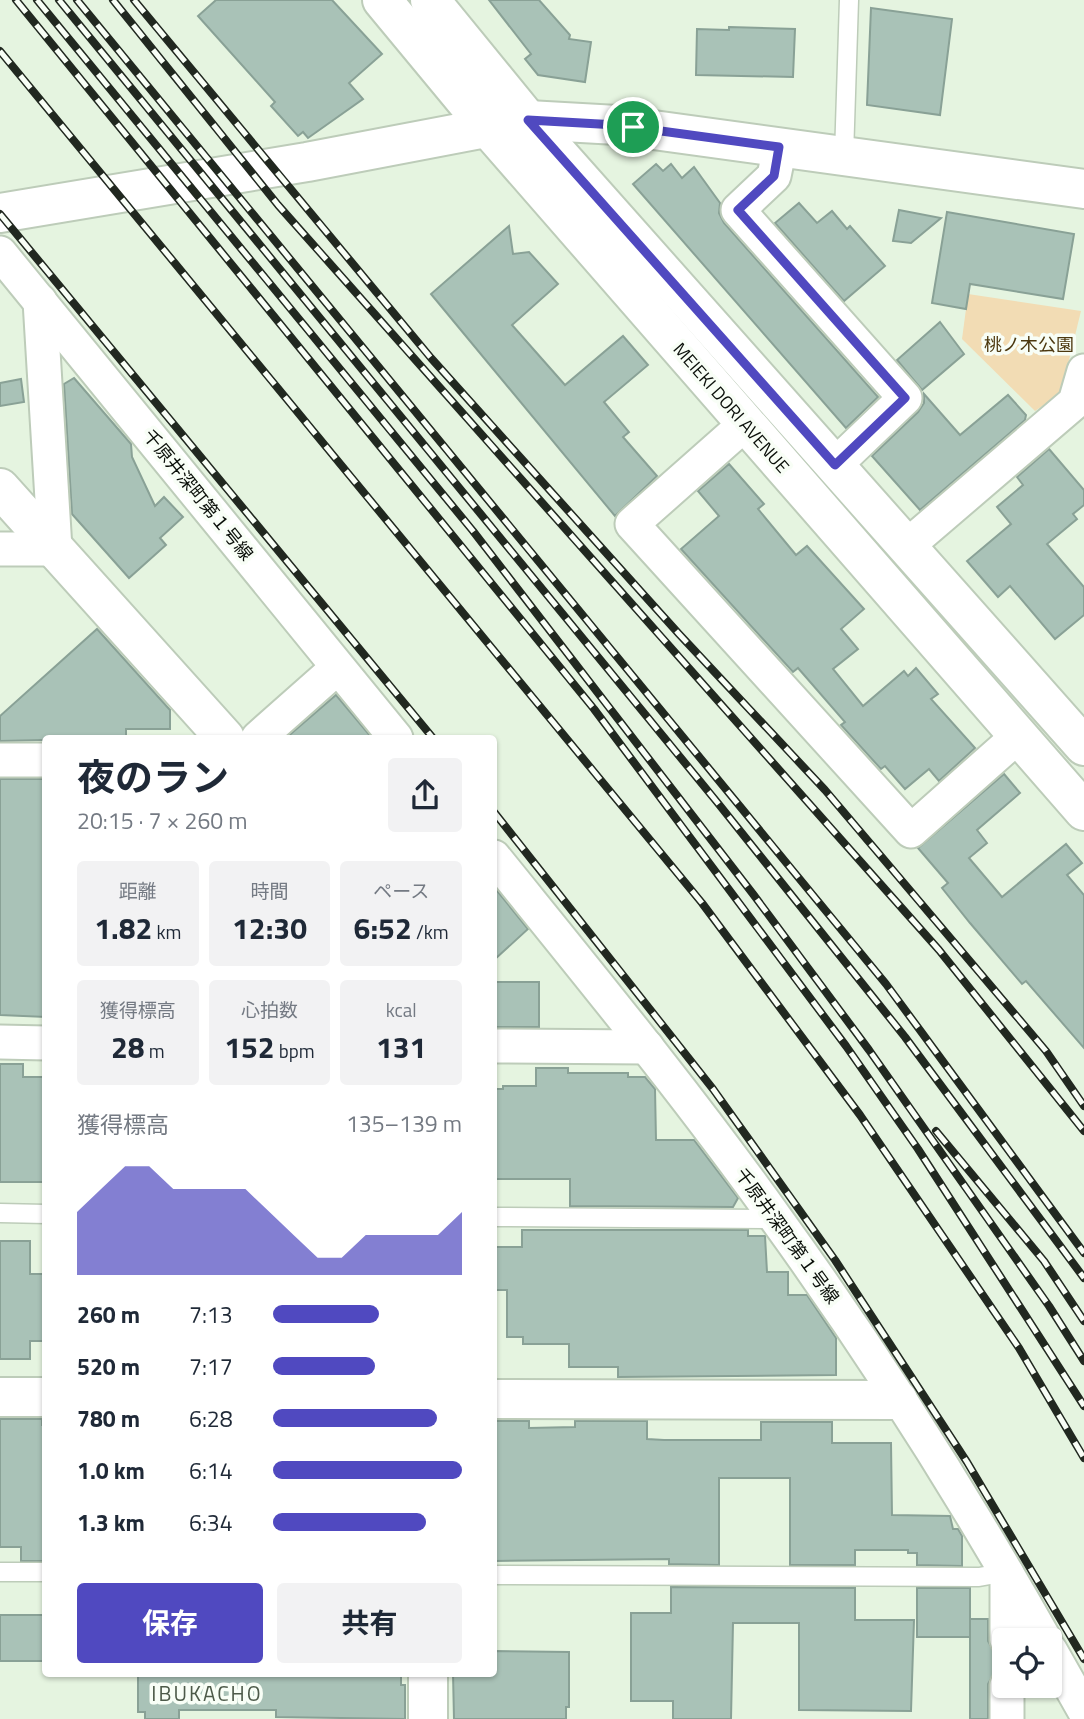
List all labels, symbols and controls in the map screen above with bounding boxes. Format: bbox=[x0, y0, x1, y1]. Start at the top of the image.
pin bbox=[603, 97, 663, 157]
icon: arrive bbox=[614, 108, 652, 146]
park label: 桃ノ木公園 bbox=[984, 331, 1074, 358]
street label: MEIEKI DORI AVENUE bbox=[667, 336, 796, 479]
street label: 千原井深町第１号線 bbox=[137, 423, 260, 566]
text: 夜のラン bbox=[77, 748, 229, 806]
button: share bbox=[388, 758, 462, 832]
text: 20:15 · 7 × 260 m bbox=[77, 803, 247, 838]
text: 距離 bbox=[119, 876, 157, 905]
text: 時間 bbox=[250, 876, 289, 905]
text: ペース bbox=[373, 876, 429, 905]
text: 1.82 bbox=[94, 905, 152, 951]
text: 12:30 bbox=[232, 905, 307, 951]
text: 6:52 bbox=[354, 905, 412, 951]
text: km bbox=[152, 917, 181, 946]
text: /km bbox=[412, 917, 449, 946]
text: 獲得標高 bbox=[100, 995, 176, 1024]
text: 心拍数 bbox=[241, 995, 298, 1024]
text: kcal bbox=[386, 995, 417, 1024]
text: 28 bbox=[111, 1024, 145, 1070]
text: 152 bbox=[224, 1024, 275, 1070]
text: 131 bbox=[376, 1024, 426, 1070]
text: m bbox=[145, 1036, 165, 1065]
text: bpm bbox=[275, 1036, 315, 1065]
text: 135–139 m bbox=[346, 1106, 462, 1141]
text: 獲得標高 bbox=[77, 1107, 169, 1142]
street label: 千原井深町第１号線 bbox=[729, 1162, 846, 1309]
text: 260 m bbox=[77, 1297, 140, 1332]
text: 7:13 bbox=[189, 1297, 233, 1332]
text: 520 m bbox=[77, 1349, 140, 1384]
text: 7:17 bbox=[189, 1349, 233, 1384]
text: 780 m bbox=[77, 1401, 140, 1436]
text: 6:28 bbox=[189, 1401, 233, 1436]
text: 1.0 km bbox=[77, 1453, 145, 1488]
text: 6:14 bbox=[189, 1453, 233, 1488]
text: 1.3 km bbox=[77, 1505, 145, 1540]
text: 6:34 bbox=[189, 1505, 233, 1540]
button: 保存 bbox=[77, 1583, 263, 1663]
button: 共有 bbox=[277, 1583, 462, 1663]
map controls bbox=[992, 1628, 1062, 1698]
button: locate bbox=[992, 1628, 1062, 1698]
district label: IBUKACHO bbox=[151, 1677, 263, 1709]

